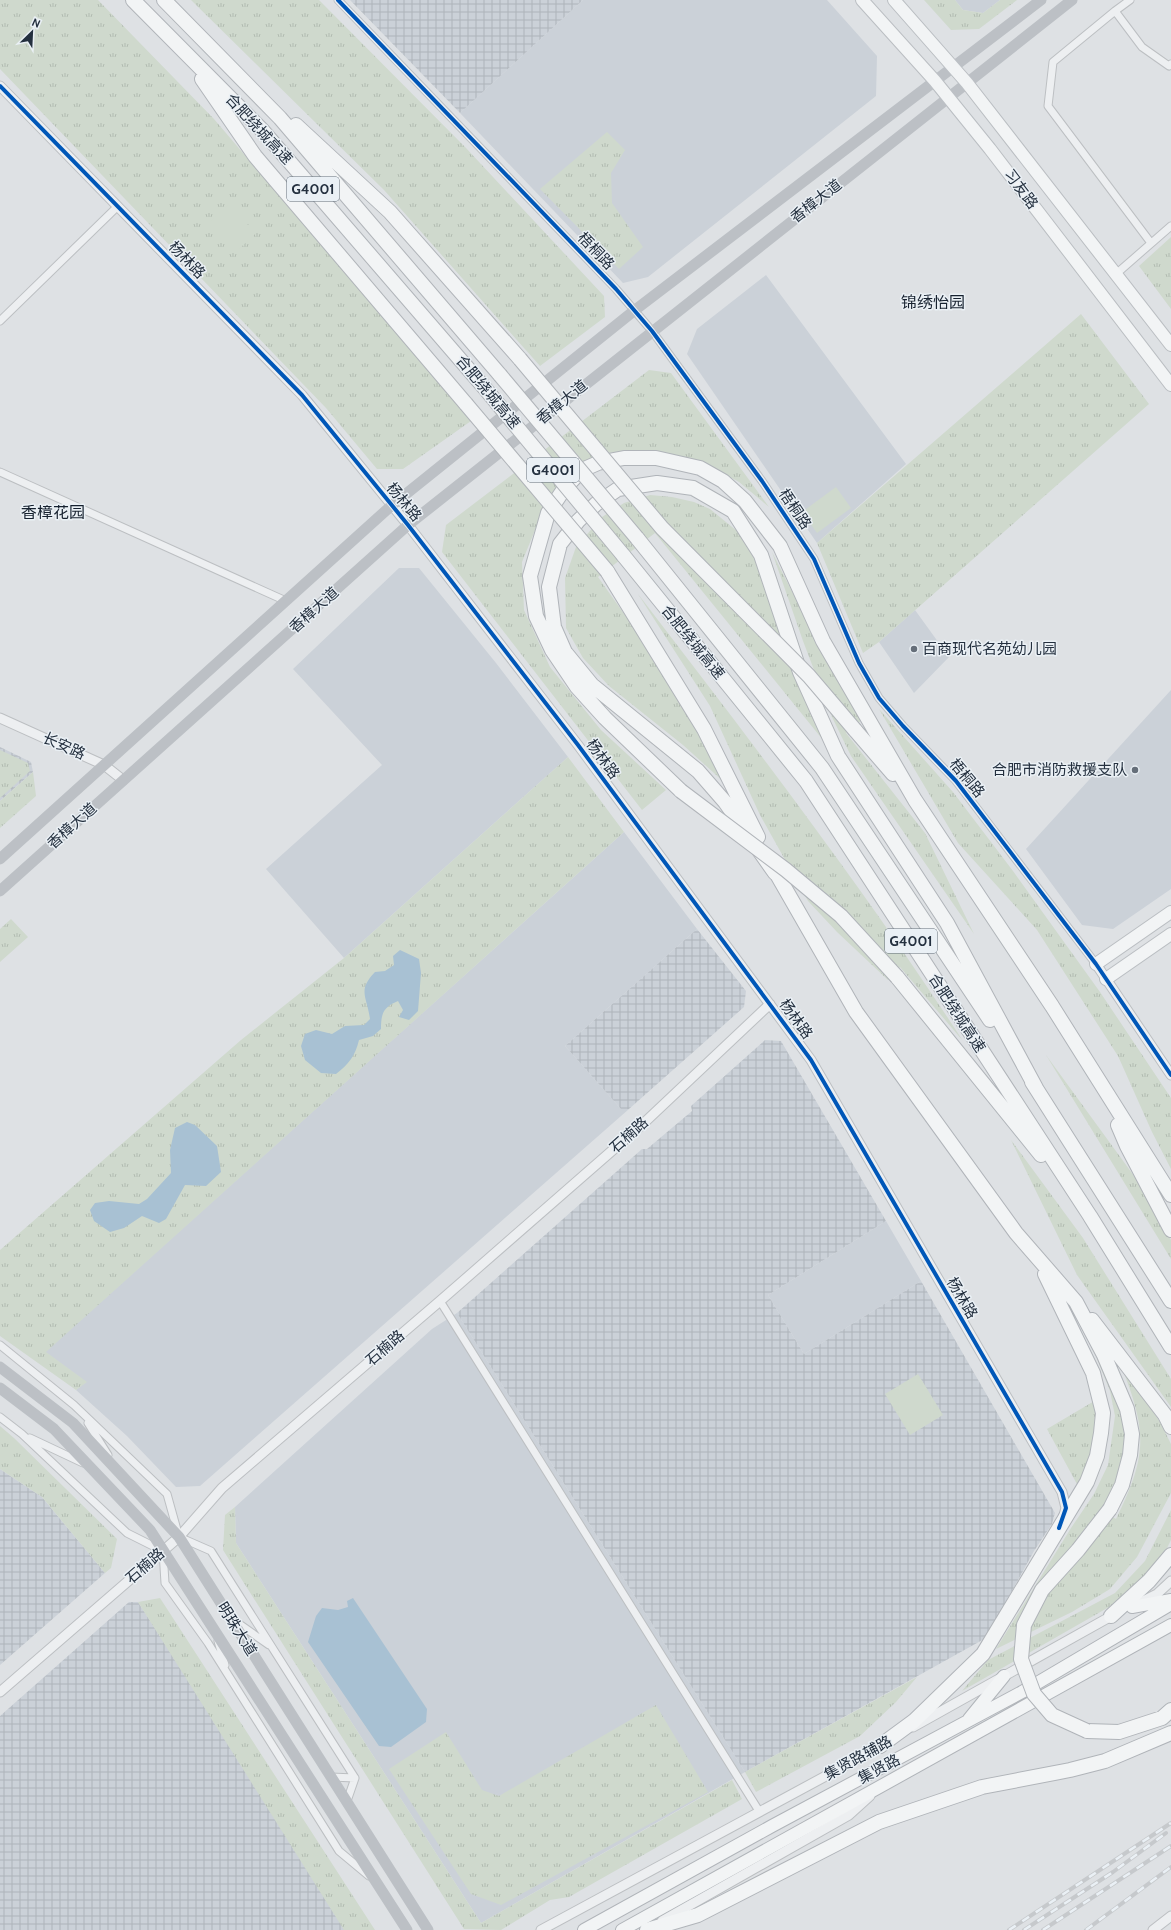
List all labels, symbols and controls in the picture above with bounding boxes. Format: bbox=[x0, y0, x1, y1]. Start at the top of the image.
north arrow bbox=[12, 12, 52, 52]
text: N bbox=[30, 15, 42, 31]
street label: 合肥绕城高速 bbox=[222, 90, 296, 168]
street label: 习友路 bbox=[1000, 166, 1042, 212]
street label: 香樟大道 bbox=[787, 175, 845, 227]
road number: G4001 bbox=[287, 177, 339, 201]
street label: 梧桐路 bbox=[574, 229, 618, 273]
street label: 杨林路 bbox=[165, 238, 209, 282]
district label: 锦绣怡园 bbox=[901, 293, 965, 312]
street label: 合肥绕城高速 bbox=[452, 352, 524, 432]
street label: 香樟大道 bbox=[533, 376, 591, 428]
road number: G4001 bbox=[527, 458, 579, 482]
street label: 杨林路 bbox=[383, 479, 425, 525]
street label: 梧桐路 bbox=[775, 485, 815, 533]
district label: 香樟花园 bbox=[21, 503, 85, 522]
street label: 香樟大道 bbox=[286, 583, 342, 637]
street label: 合肥绕城高速 bbox=[658, 601, 728, 683]
place label: 百商现代名苑幼儿园 bbox=[922, 640, 1057, 658]
marker: 百商现代名苑幼儿园 bbox=[909, 644, 919, 654]
street label: 长安路 bbox=[40, 729, 88, 763]
street label: 杨林路 bbox=[582, 736, 624, 782]
street label: 梧桐路 bbox=[946, 755, 988, 801]
place label: 合肥市消防救援支队 bbox=[992, 761, 1127, 779]
marker: 合肥市消防救援支队 bbox=[1130, 765, 1140, 775]
street label: 香樟大道 bbox=[44, 799, 100, 853]
road number: G4001 bbox=[885, 929, 937, 953]
street label: 合肥绕城高速 bbox=[925, 970, 989, 1056]
street label: 杨林路 bbox=[775, 996, 817, 1042]
street label: 石楠路 bbox=[606, 1113, 652, 1157]
street label: 杨林路 bbox=[943, 1274, 981, 1322]
street label: 石楠路 bbox=[362, 1326, 408, 1370]
street label: 石楠路 bbox=[122, 1544, 168, 1588]
street label: 明珠大道 bbox=[213, 1599, 261, 1659]
street label: 集贤路辅路 bbox=[821, 1732, 895, 1784]
street label: 集贤路 bbox=[855, 1750, 903, 1788]

